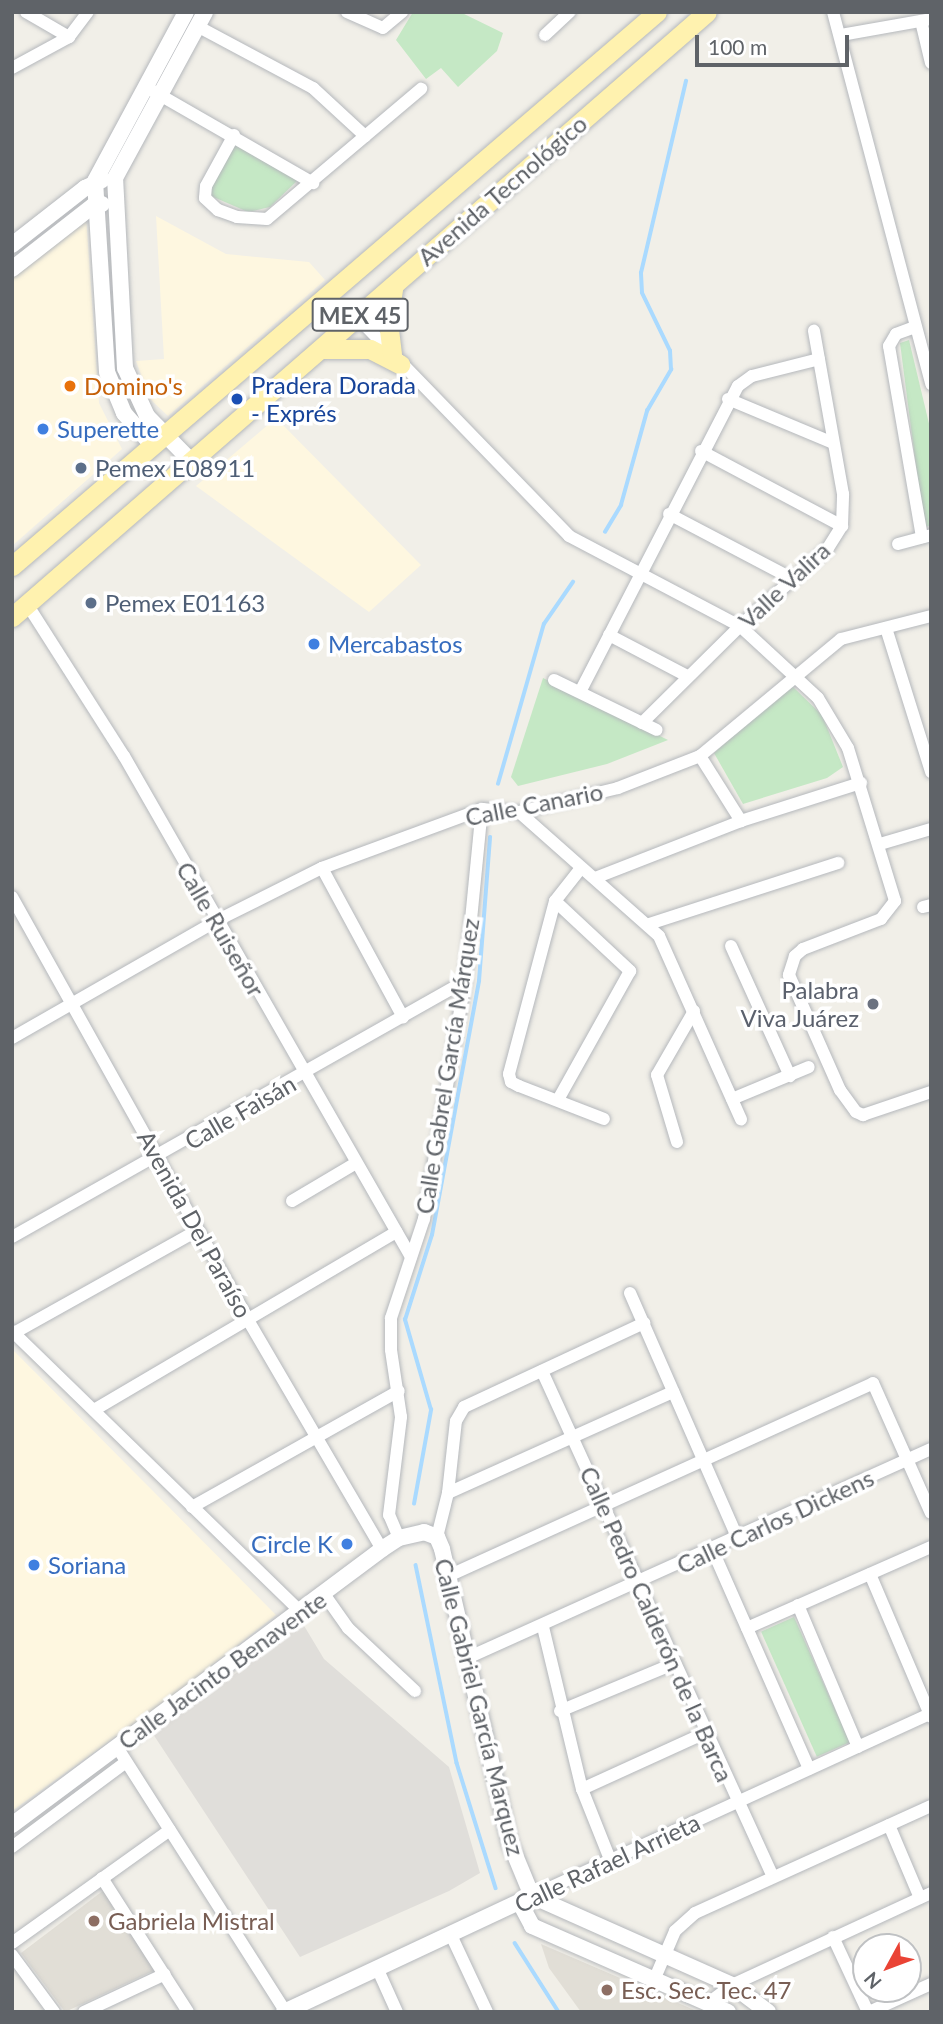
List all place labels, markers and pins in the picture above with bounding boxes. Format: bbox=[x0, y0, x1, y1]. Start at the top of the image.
place label: Pradera Dorada - Exprés bbox=[251, 371, 416, 427]
place label: Domino's bbox=[84, 372, 183, 400]
marker: Domino's bbox=[62, 378, 78, 394]
marker: Pradera Dorada - Exprés bbox=[229, 391, 245, 407]
place label: Superette bbox=[57, 415, 159, 443]
marker: Superette bbox=[35, 421, 51, 437]
place label: Pemex E08911 bbox=[95, 454, 255, 482]
marker: Pemex E08911 bbox=[73, 460, 89, 476]
place label: Pemex E01163 bbox=[105, 589, 265, 617]
marker: Pemex E01163 bbox=[83, 595, 99, 611]
place label: Mercabastos bbox=[328, 630, 463, 658]
marker: Mercabastos bbox=[306, 636, 322, 652]
place label: Palabra Viva Juárez bbox=[740, 976, 859, 1032]
marker: Palabra Viva Juárez bbox=[865, 996, 881, 1012]
place label: Circle K bbox=[251, 1530, 333, 1558]
marker: Circle K bbox=[339, 1536, 355, 1552]
place label: Soriana bbox=[48, 1551, 126, 1579]
marker: Soriana bbox=[26, 1557, 42, 1573]
place label: Gabriela Mistral bbox=[108, 1907, 275, 1935]
marker: Gabriela Mistral bbox=[86, 1913, 102, 1929]
place label: Esc. Sec. Tec. 47 bbox=[621, 1976, 792, 2004]
marker: Esc. Sec. Tec. 47 bbox=[599, 1982, 615, 1998]

